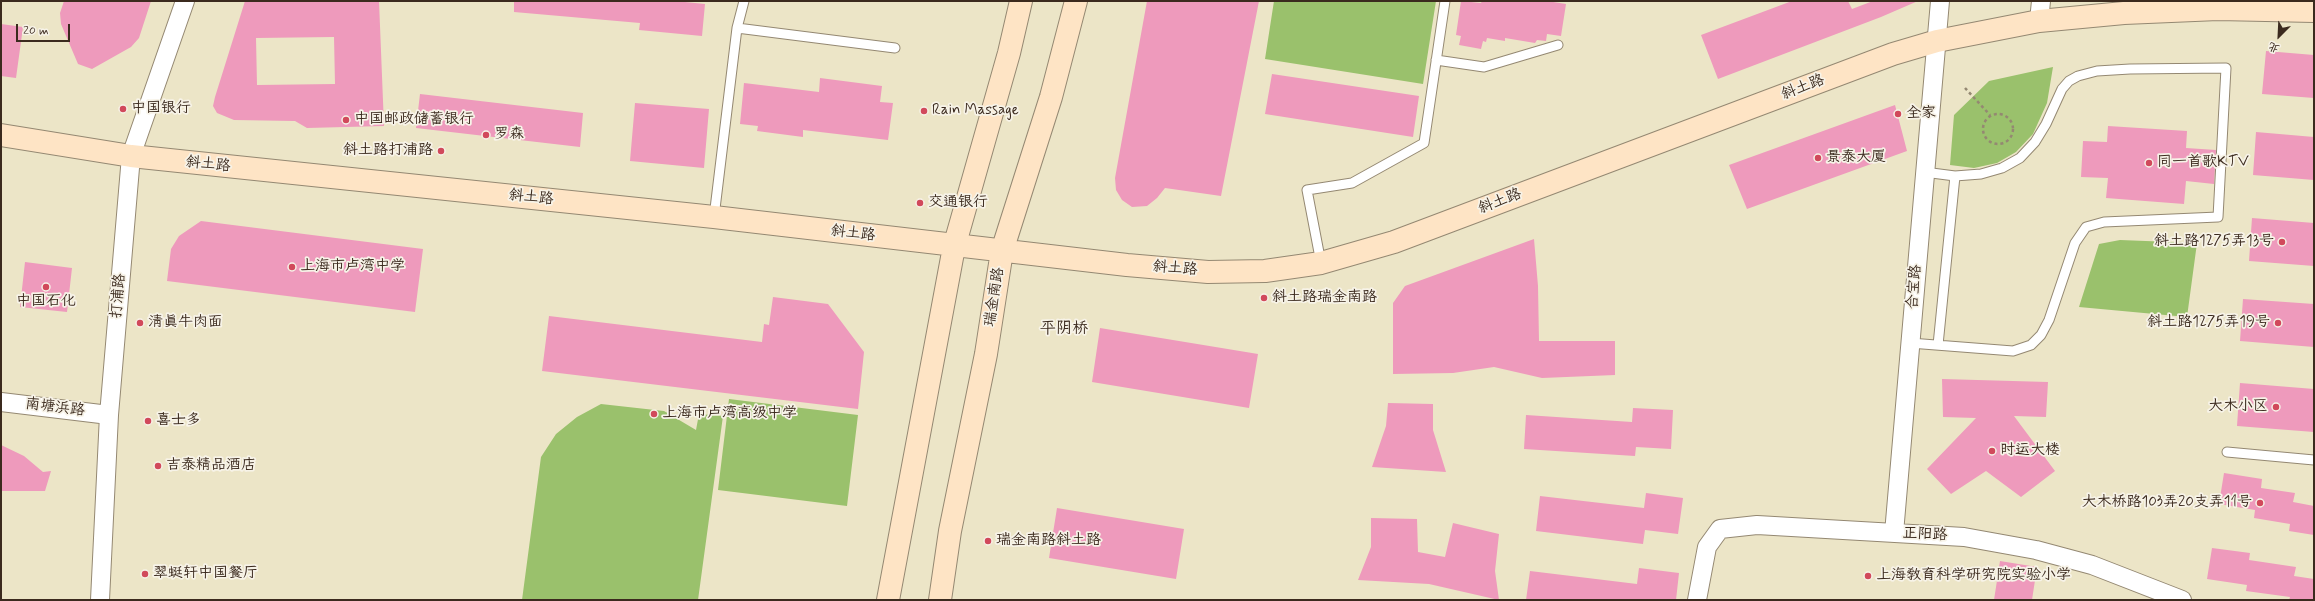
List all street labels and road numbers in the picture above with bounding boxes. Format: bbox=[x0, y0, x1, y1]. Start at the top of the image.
street label: 斜土路 bbox=[1779, 72, 1827, 104]
street label: 斜土路 bbox=[185, 154, 231, 176]
street label: 斜土路 bbox=[1476, 186, 1524, 218]
street label: 斜土路 bbox=[508, 187, 554, 209]
street label: 斜土路 bbox=[830, 222, 876, 246]
street label: 斜土路 bbox=[1152, 258, 1198, 280]
street label: 合宝路 bbox=[1904, 264, 1926, 310]
street label: 瑞金南路 bbox=[981, 266, 1009, 328]
street label: 打浦路 bbox=[108, 273, 130, 319]
street label: 南塘浜路 bbox=[24, 395, 86, 421]
street label: 正阳路 bbox=[1902, 525, 1948, 545]

